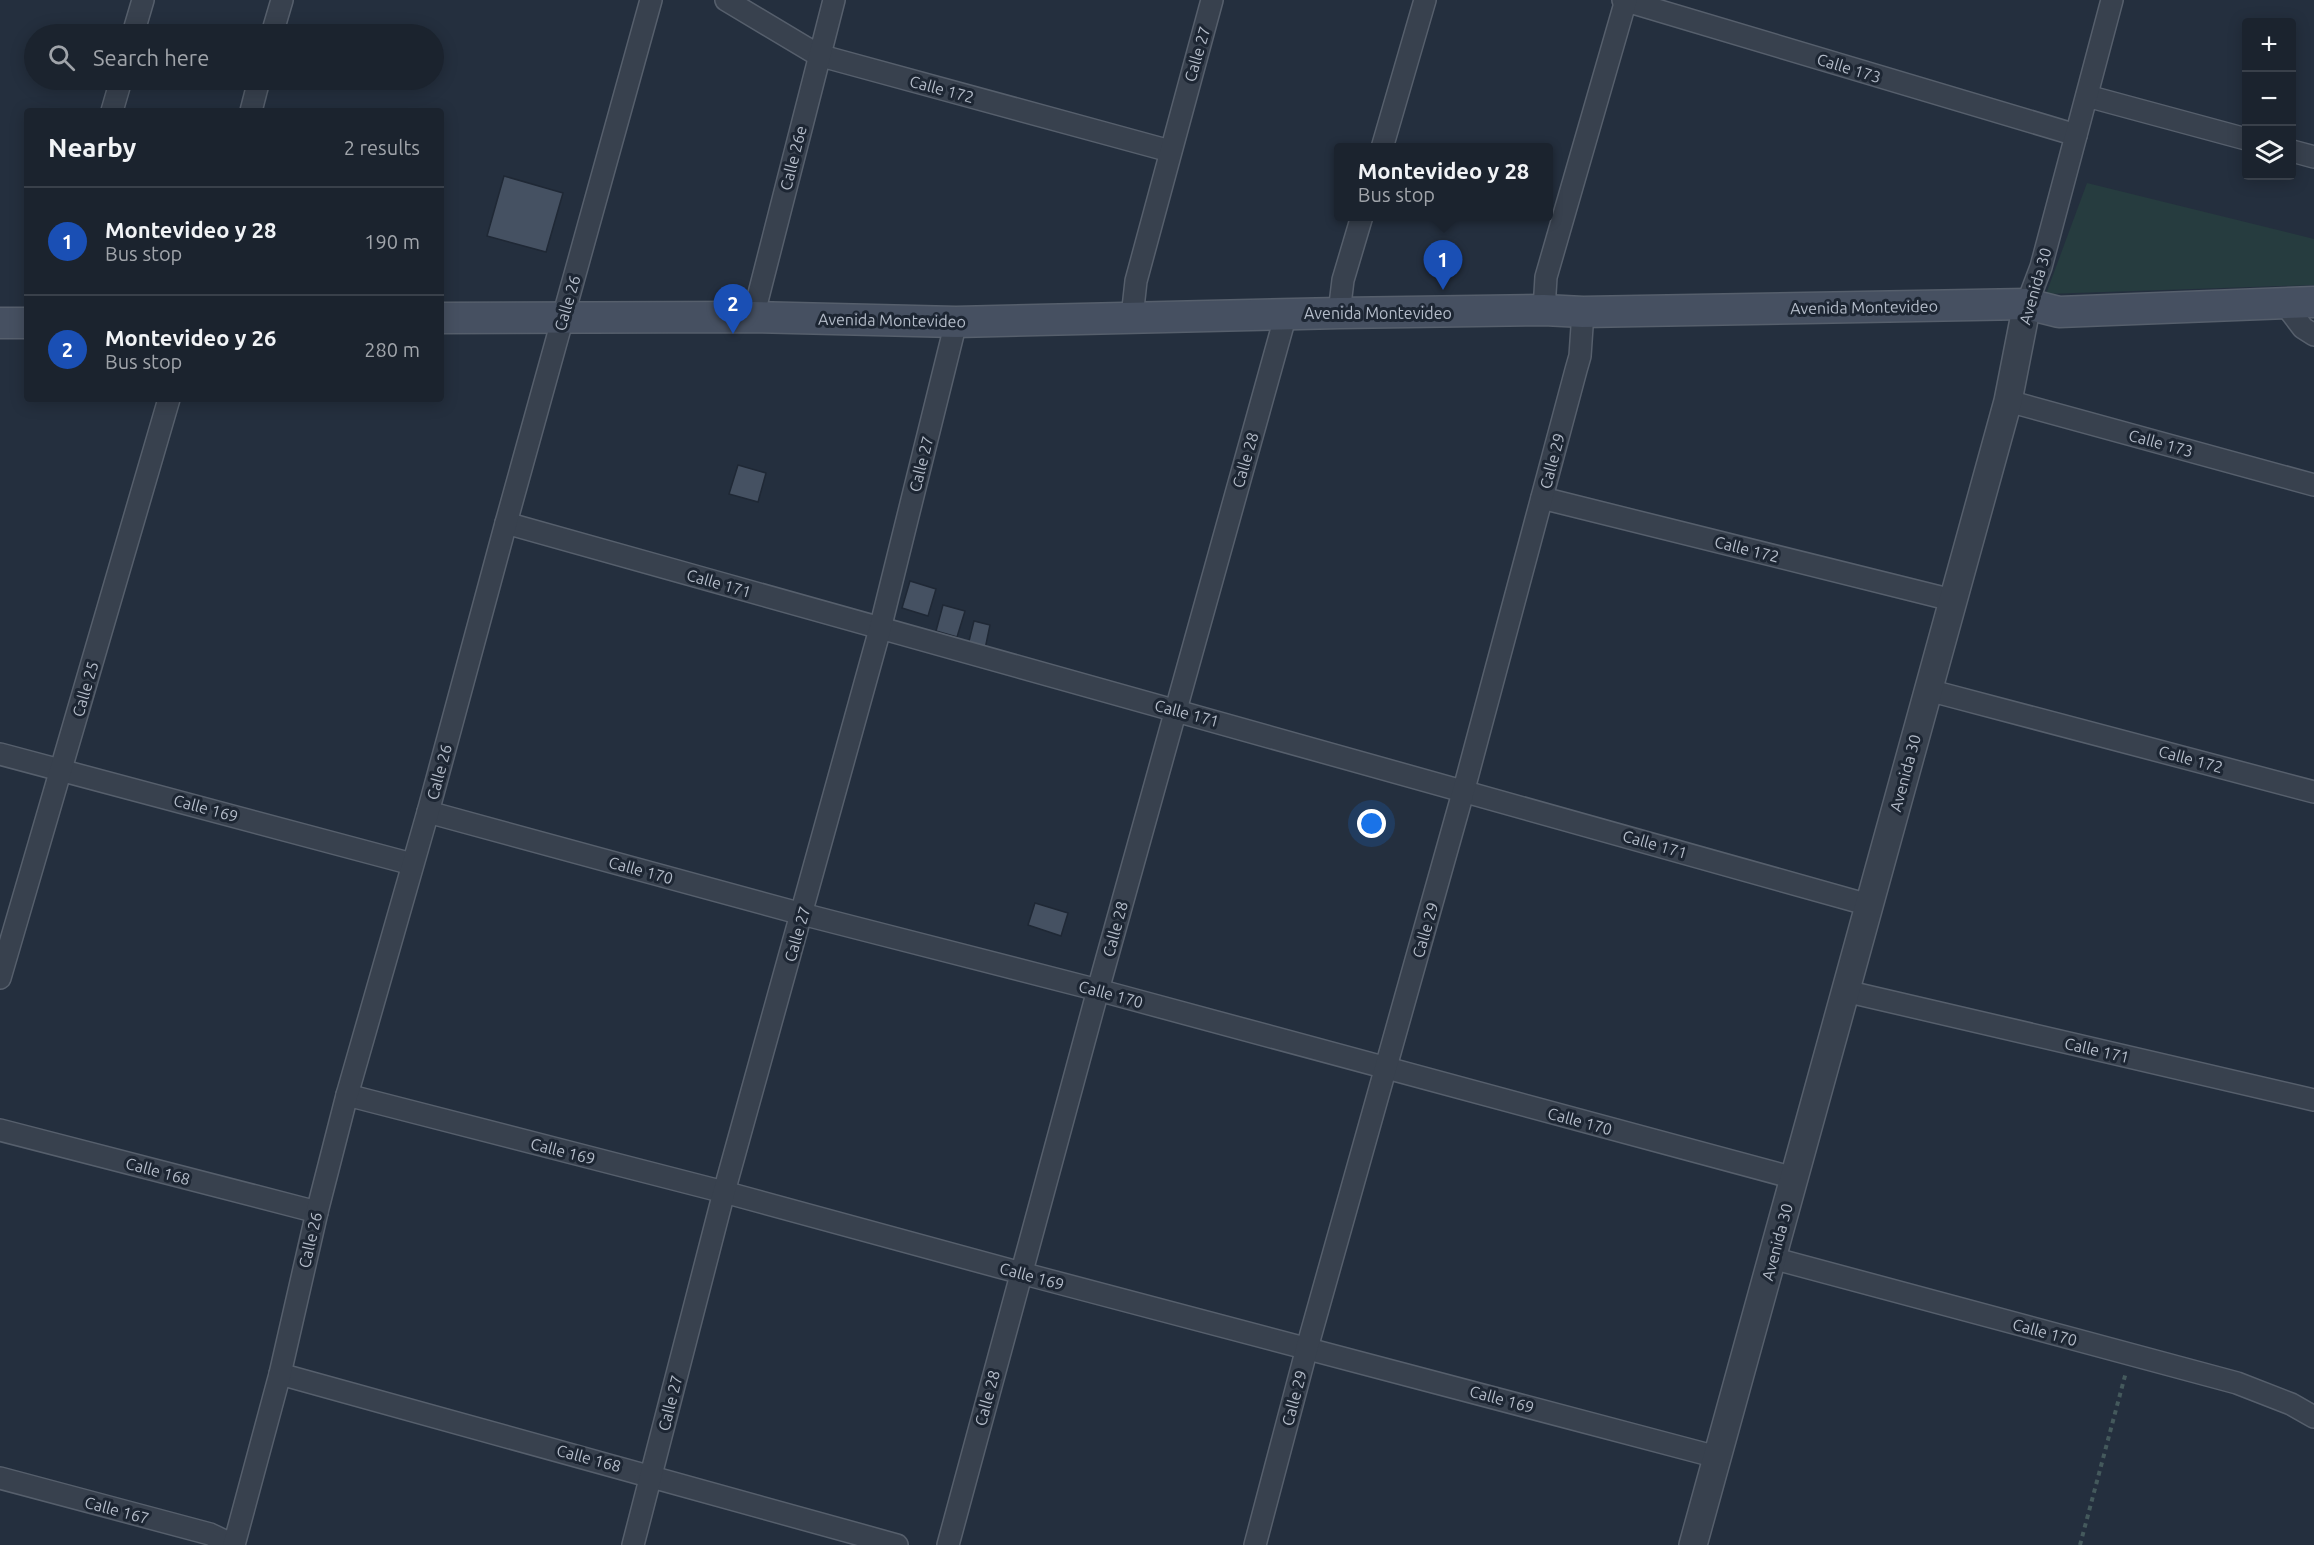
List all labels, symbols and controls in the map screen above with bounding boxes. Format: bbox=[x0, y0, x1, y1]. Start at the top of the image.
map controls bbox=[2242, 18, 2296, 180]
button: + bbox=[2242, 18, 2296, 72]
search box bbox=[24, 24, 444, 90]
street label: Calle 27 bbox=[1180, 24, 1214, 84]
icon: search bbox=[45, 41, 78, 74]
text: Search here bbox=[93, 45, 209, 70]
street label: Calle 173 bbox=[1815, 50, 1883, 86]
street label: Calle 172 bbox=[908, 72, 976, 106]
button: − bbox=[2242, 72, 2296, 126]
street label: Calle 26e bbox=[776, 124, 810, 192]
button: layers bbox=[2242, 126, 2296, 180]
text: Nearby bbox=[48, 133, 136, 162]
text: 2 results bbox=[344, 136, 420, 159]
popup bbox=[1334, 143, 1553, 221]
text: Montevideo y 28 bbox=[1358, 158, 1529, 183]
text: Bus stop bbox=[1358, 183, 1435, 206]
text: Montevideo y 28 bbox=[105, 217, 276, 242]
text: 1 bbox=[62, 230, 73, 253]
text: 190 m bbox=[364, 230, 420, 253]
pin: 1 bbox=[1424, 240, 1462, 290]
text: Bus stop bbox=[105, 242, 182, 265]
street label: Avenida 30 bbox=[2015, 245, 2055, 327]
street label: Calle 26 bbox=[550, 273, 584, 333]
pin: 2 bbox=[714, 284, 752, 334]
street label: Avenida Montevideo bbox=[1790, 297, 1938, 317]
street label: Avenida Montevideo bbox=[1304, 304, 1452, 322]
street label: Avenida Montevideo bbox=[818, 310, 966, 330]
text: Montevideo y 26 bbox=[105, 325, 276, 350]
text: 2 bbox=[62, 338, 73, 361]
text: 280 m bbox=[364, 338, 420, 361]
text: Bus stop bbox=[105, 350, 182, 373]
street label: Calle 173 bbox=[2127, 426, 2195, 460]
street label: Calle 28 bbox=[1228, 430, 1262, 490]
street label: Calle 29 bbox=[1536, 431, 1568, 491]
street label: Calle 27 bbox=[905, 434, 937, 494]
street label: Calle 172 bbox=[1713, 532, 1781, 566]
street label: Calle 171 bbox=[685, 565, 753, 601]
street label: Calle 25 bbox=[68, 659, 102, 719]
street label: Calle 171 bbox=[1153, 696, 1221, 730]
street label: Avenida 30 bbox=[1886, 732, 1924, 814]
street label: Calle 26 bbox=[423, 742, 455, 802]
street label: Calle 172 bbox=[2157, 742, 2225, 776]
street label: Calle 169 bbox=[172, 791, 240, 825]
your location bbox=[1357, 809, 1386, 838]
street label: Calle 171 bbox=[1621, 826, 1689, 862]
street label: Calle 170 bbox=[607, 853, 675, 887]
street label: Calle 28 bbox=[1099, 899, 1131, 959]
street label: Calle 29 bbox=[1408, 900, 1442, 960]
street label: Calle 27 bbox=[780, 904, 814, 964]
street label: Calle 170 bbox=[1077, 977, 1145, 1011]
street label: Calle 171 bbox=[2063, 1034, 2131, 1066]
street label: Calle 170 bbox=[1546, 1104, 1614, 1138]
street label: Calle 169 bbox=[529, 1134, 597, 1168]
street label: Calle 168 bbox=[124, 1154, 192, 1188]
street label: Avenida 30 bbox=[1758, 1201, 1796, 1283]
street label: Calle 26 bbox=[295, 1210, 325, 1270]
street label: Calle 169 bbox=[998, 1259, 1066, 1293]
street label: Calle 170 bbox=[2011, 1315, 2079, 1349]
street label: Calle 28 bbox=[971, 1368, 1003, 1428]
street label: Calle 29 bbox=[1278, 1368, 1310, 1428]
street label: Calle 27 bbox=[654, 1373, 686, 1433]
street label: Calle 169 bbox=[1468, 1382, 1536, 1416]
street label: Calle 168 bbox=[555, 1441, 623, 1475]
street label: Calle 167 bbox=[83, 1493, 151, 1527]

